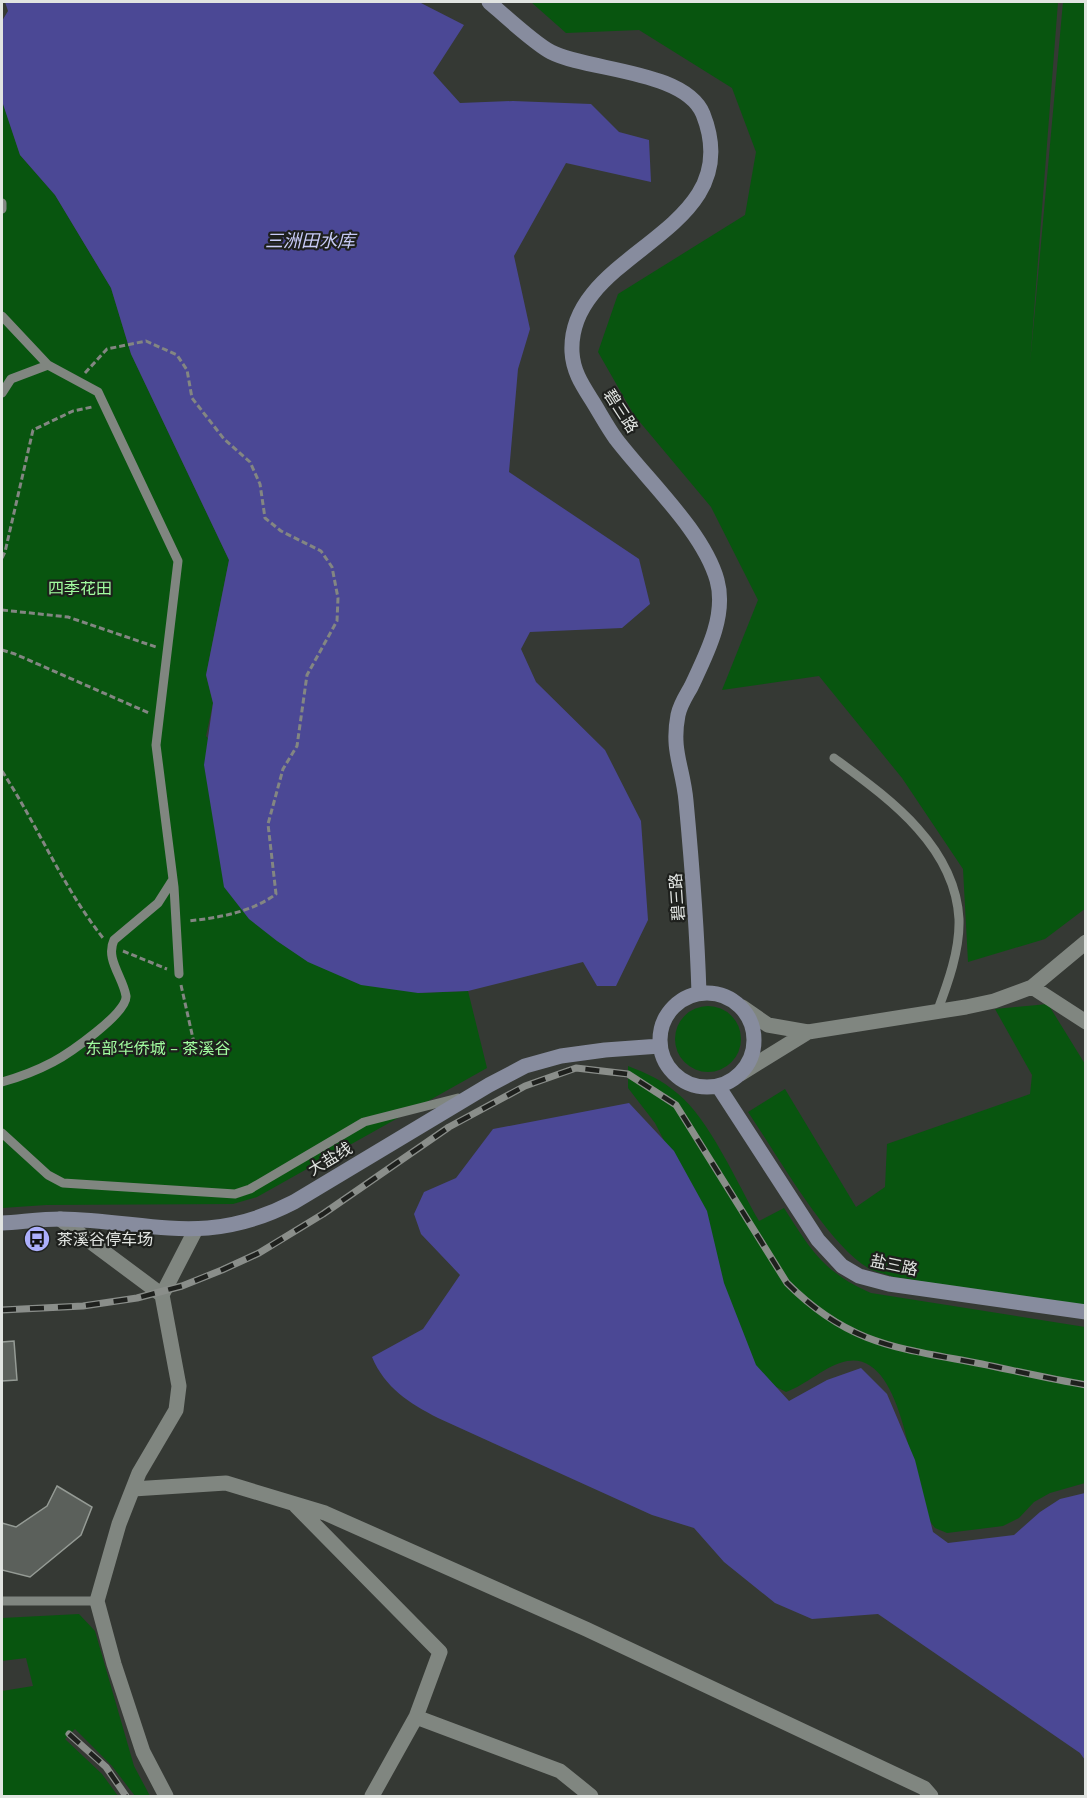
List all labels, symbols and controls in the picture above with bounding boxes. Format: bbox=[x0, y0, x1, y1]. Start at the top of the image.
water label: 三洲田水库 bbox=[265, 229, 358, 253]
street label: 碧三路 bbox=[599, 385, 643, 437]
park label: 四季花田 bbox=[48, 578, 112, 599]
street label: 碧三路 bbox=[665, 872, 689, 922]
park label: 东部华侨城 - 茶溪谷 bbox=[85, 1038, 231, 1059]
street label: 大盐线 bbox=[304, 1138, 356, 1180]
bus stop icon: 茶溪谷停车场 bbox=[22, 1224, 52, 1254]
place label: 茶溪谷停车场 bbox=[57, 1229, 153, 1250]
street label: 盐三路 bbox=[868, 1250, 920, 1280]

